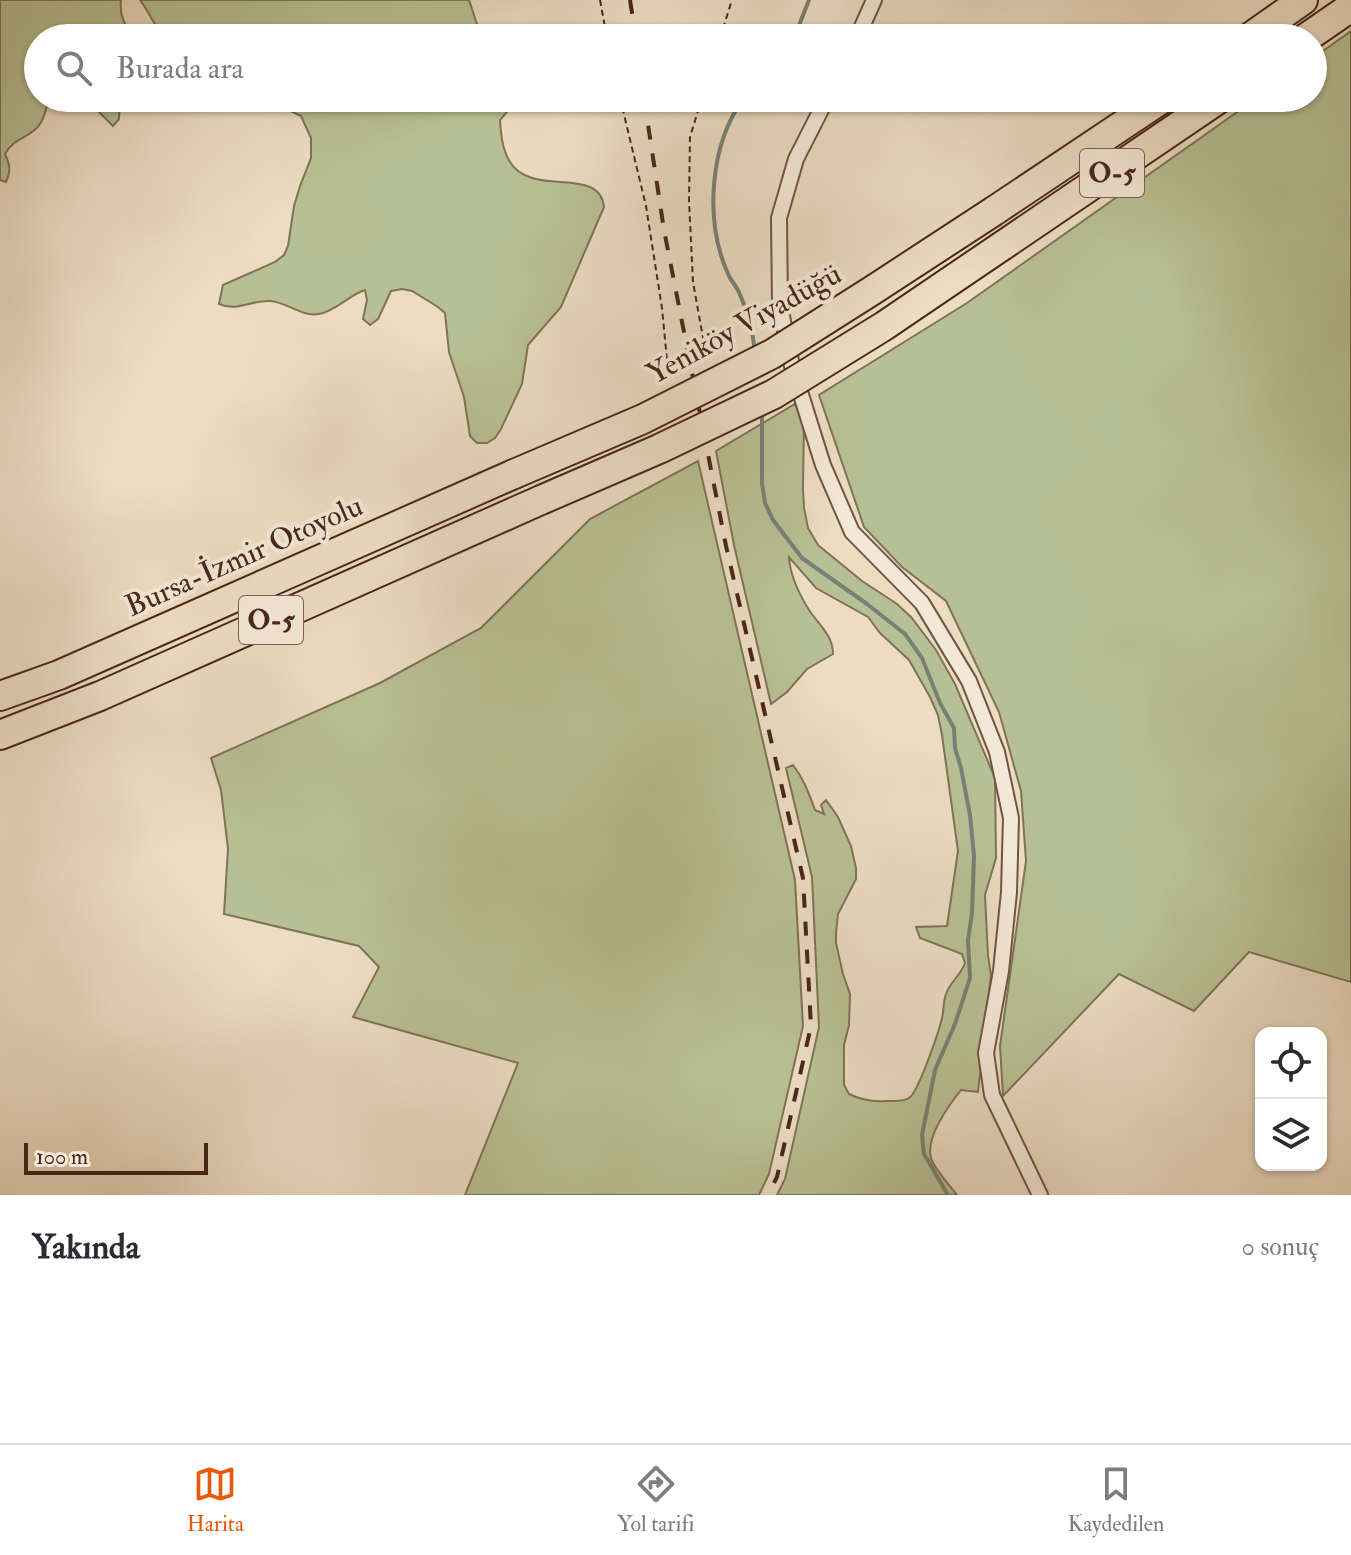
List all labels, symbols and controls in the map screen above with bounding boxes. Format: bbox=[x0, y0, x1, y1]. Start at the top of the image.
search box bbox=[24, 24, 1327, 112]
icon: search bbox=[52, 46, 96, 90]
text: Burada ara bbox=[116, 50, 244, 87]
road number: O-5 bbox=[1080, 149, 1144, 197]
street label: Yeniköy Viyadüğü bbox=[640, 255, 848, 393]
street label: Bursa-İzmir Otoyolu bbox=[120, 487, 368, 625]
road number: O-5 bbox=[239, 596, 303, 644]
map controls bbox=[1255, 1027, 1327, 1171]
button: locate bbox=[1255, 1027, 1327, 1099]
button: layers bbox=[1255, 1099, 1327, 1171]
scale bar bbox=[24, 1139, 208, 1175]
text: 100 m bbox=[36, 1143, 88, 1171]
text: Yakında bbox=[32, 1226, 140, 1269]
text: 0 sonuç bbox=[1242, 1231, 1319, 1263]
tab: Harita bbox=[187, 1462, 244, 1538]
tab: Yol tarifi bbox=[617, 1462, 694, 1538]
tab: Kaydedilen bbox=[1068, 1462, 1164, 1538]

